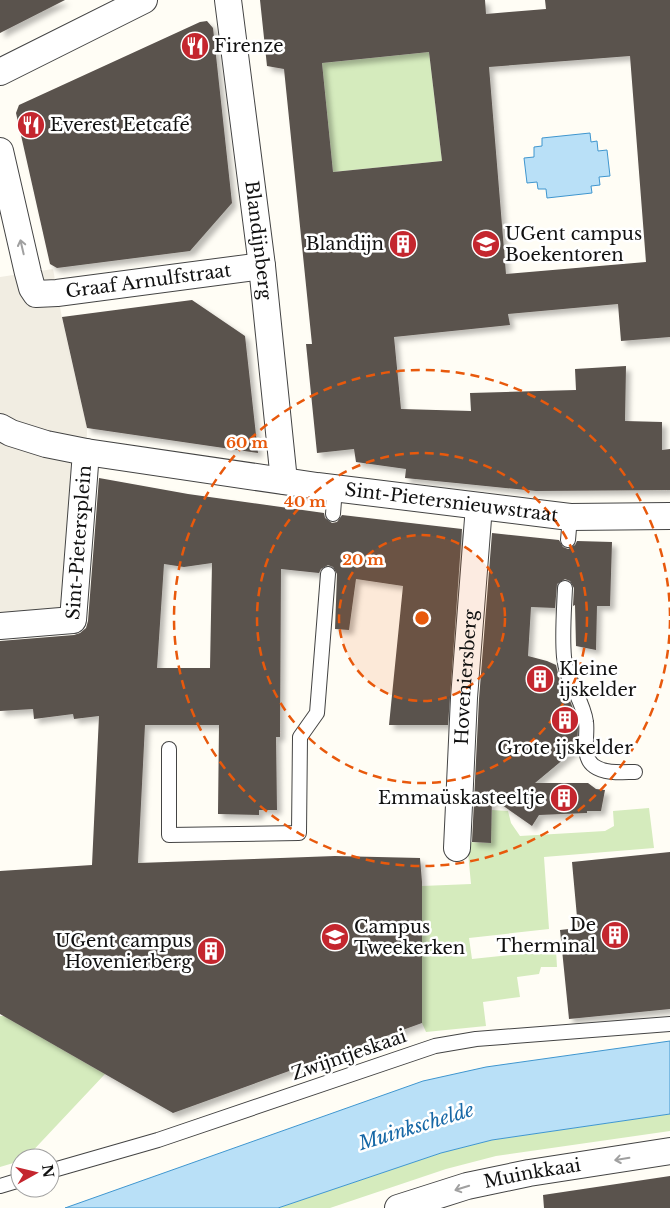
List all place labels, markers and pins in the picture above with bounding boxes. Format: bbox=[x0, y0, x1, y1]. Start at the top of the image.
restaurant icon: Firenze bbox=[180, 31, 210, 61]
place label: Firenze bbox=[214, 35, 284, 57]
restaurant icon: Everest Eetcafé bbox=[16, 110, 46, 140]
place label: Everest Eetcafé bbox=[50, 114, 190, 136]
place label: UGent campus Boekentoren bbox=[505, 223, 642, 266]
building icon: Blandijn bbox=[388, 229, 418, 259]
school or university icon: UGent campus Boekentoren bbox=[471, 229, 501, 259]
place label: Blandijn bbox=[306, 233, 384, 255]
centre of rings bbox=[413, 609, 431, 627]
place label: Kleine ijskelder bbox=[559, 658, 637, 701]
building icon: Kleine ijskelder bbox=[525, 664, 555, 694]
building icon: Grote ijskelder bbox=[550, 705, 580, 735]
place label: Grote ijskelder bbox=[497, 737, 633, 759]
building icon: Emmaüskasteeltje bbox=[549, 783, 579, 813]
place label: Emmaüskasteeltje bbox=[378, 787, 545, 809]
place label: De Therminal bbox=[497, 914, 596, 957]
place label: Campus Tweekerken bbox=[354, 916, 465, 959]
building icon: De Therminal bbox=[600, 920, 630, 950]
school or university icon: Campus Tweekerken bbox=[320, 922, 350, 952]
place label: UGent campus Hovenierberg bbox=[55, 930, 192, 973]
building icon: UGent campus Hovenierberg bbox=[196, 936, 226, 966]

